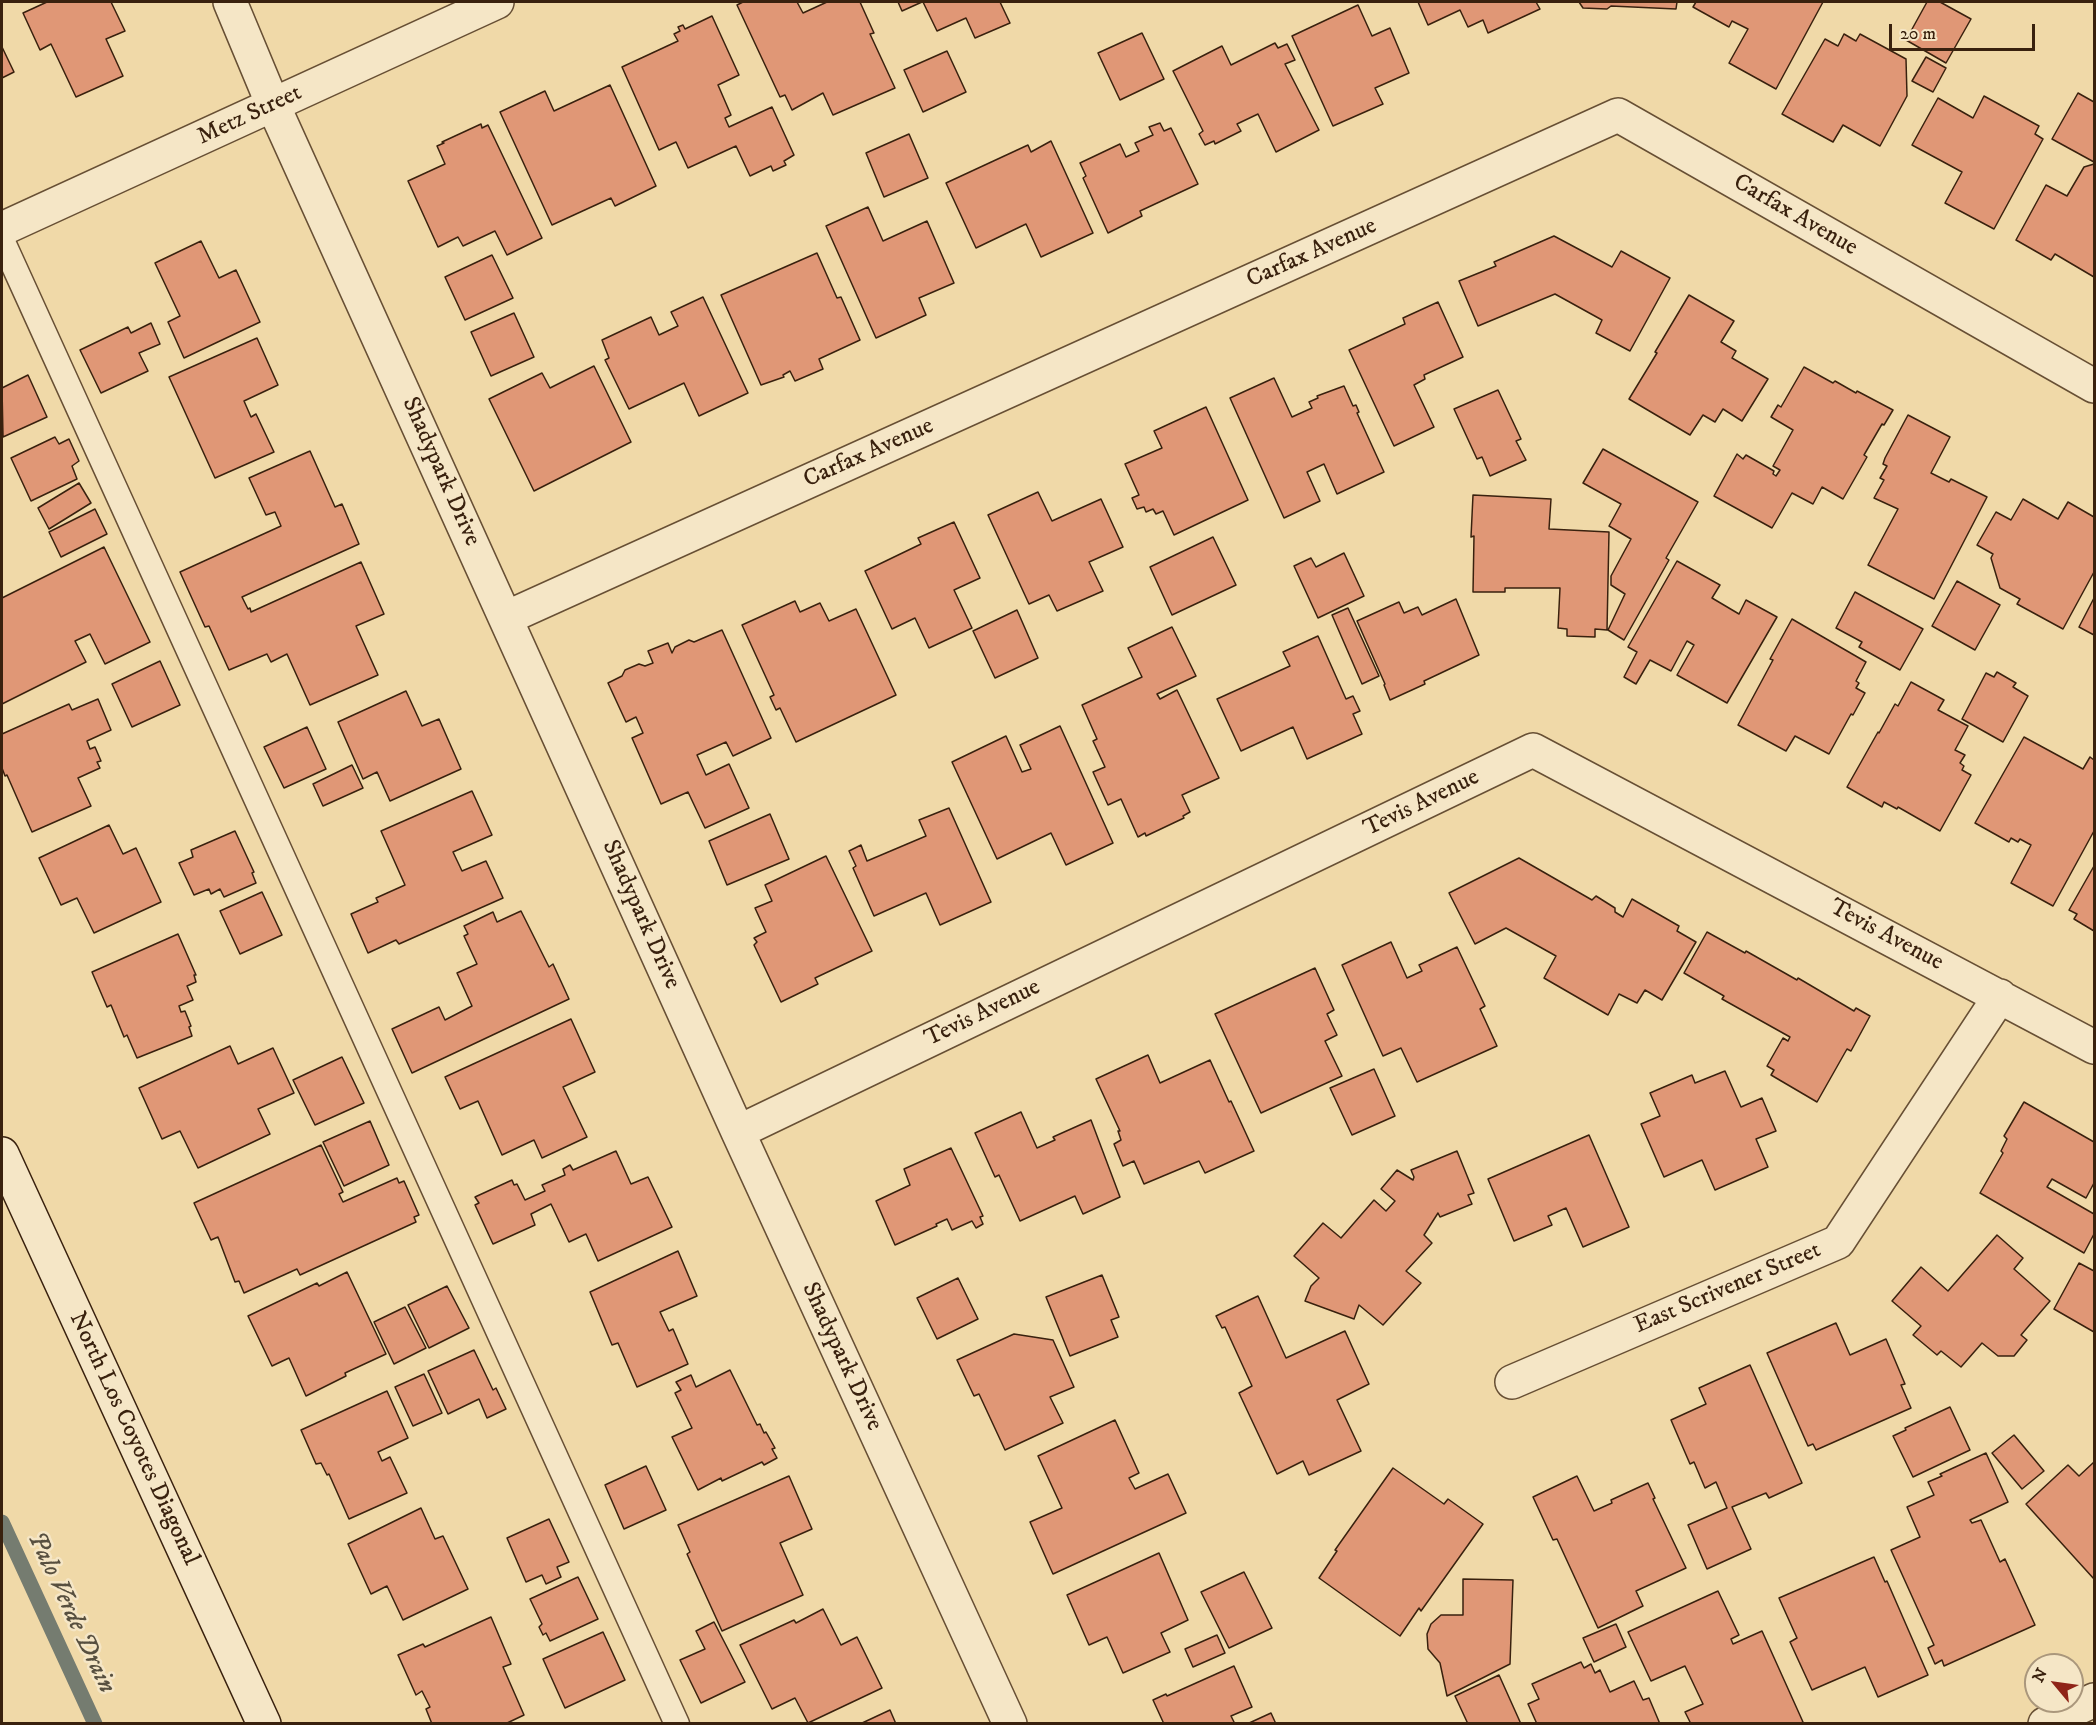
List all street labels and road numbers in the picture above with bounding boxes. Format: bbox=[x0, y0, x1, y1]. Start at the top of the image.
street label: Metz Street bbox=[193, 79, 307, 153]
street label: Carfax Avenue bbox=[1728, 169, 1862, 263]
street label: Carfax Avenue bbox=[1243, 213, 1381, 295]
street label: Shadypark Drive bbox=[394, 393, 486, 551]
street label: Carfax Avenue bbox=[800, 413, 938, 495]
street label: Tevis Avenue bbox=[1360, 764, 1484, 844]
street label: Shadypark Drive bbox=[594, 836, 686, 994]
street label: Tevis Avenue bbox=[1824, 894, 1948, 978]
street label: Tevis Avenue bbox=[921, 974, 1045, 1054]
street label: East Scrivener Street bbox=[1630, 1237, 1826, 1341]
street label: Shadypark Drive bbox=[794, 1278, 888, 1436]
street label: North Los Coyotes Diagonal bbox=[62, 1308, 204, 1570]

